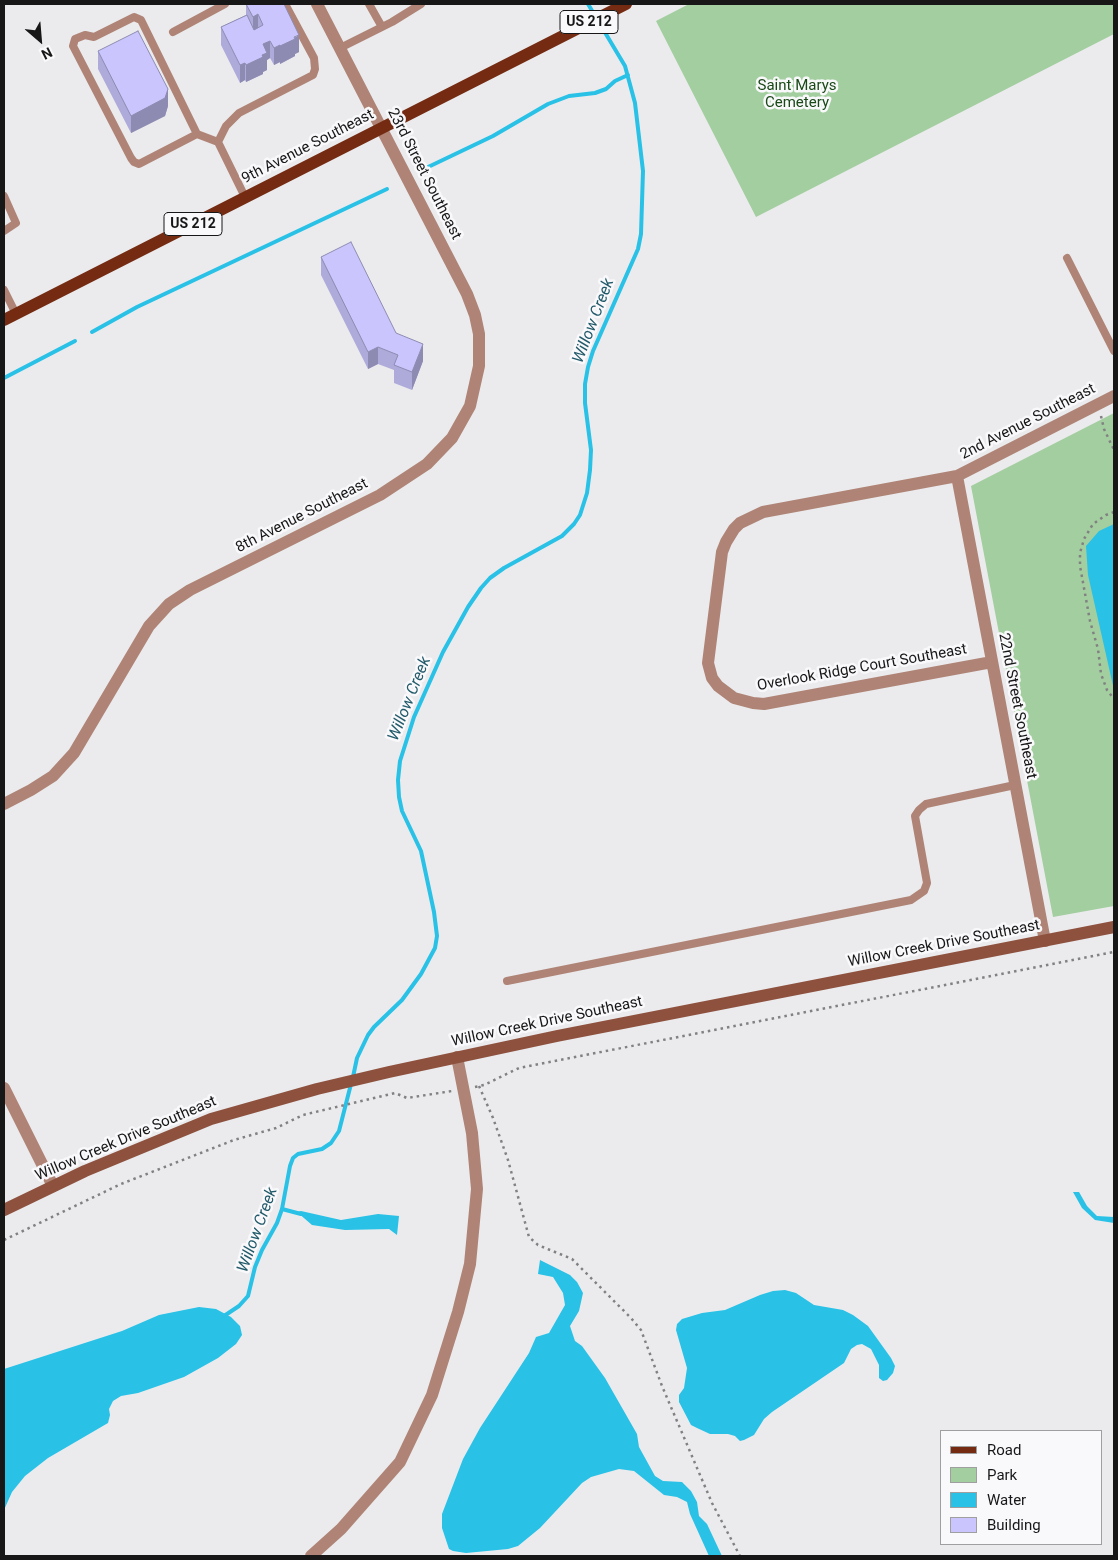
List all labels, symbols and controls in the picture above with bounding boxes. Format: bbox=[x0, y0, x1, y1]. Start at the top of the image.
road number: US 212 bbox=[560, 11, 618, 34]
north arrow bbox=[15, 15, 65, 65]
text: N bbox=[39, 44, 55, 63]
park label: Saint Marys Cemetery bbox=[758, 77, 836, 112]
street label: 23rd Street Southeast bbox=[383, 105, 465, 243]
street label: 9th Avenue Southeast bbox=[239, 106, 377, 188]
road number: US 212 bbox=[164, 212, 222, 235]
water label: Willow Creek bbox=[569, 276, 619, 366]
street label: 2nd Avenue Southeast bbox=[957, 380, 1099, 464]
street label: 8th Avenue Southeast bbox=[233, 475, 371, 557]
street label: 22nd Street Southeast bbox=[994, 632, 1040, 780]
street label: Overlook Ridge Court Southeast bbox=[756, 641, 968, 695]
water label: Willow Creek bbox=[384, 654, 436, 744]
street label: Willow Creek Drive Southeast bbox=[847, 917, 1041, 971]
street label: Willow Creek Drive Southeast bbox=[450, 993, 644, 1051]
street label: Willow Creek Drive Southeast bbox=[33, 1093, 219, 1185]
water label: Willow Creek bbox=[234, 1185, 282, 1275]
legend bbox=[940, 1430, 1103, 1545]
text: Road bbox=[987, 1441, 1021, 1459]
text: Park bbox=[987, 1466, 1017, 1484]
text: Water bbox=[987, 1491, 1026, 1509]
text: Building bbox=[987, 1516, 1041, 1534]

